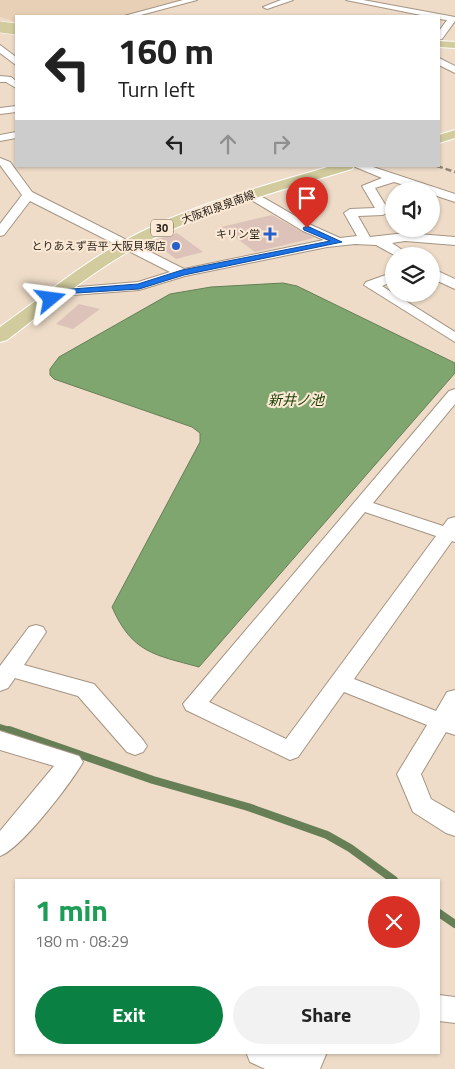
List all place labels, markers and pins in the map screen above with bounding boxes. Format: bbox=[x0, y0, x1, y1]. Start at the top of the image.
pin bbox=[286, 177, 328, 228]
place label: キリン堂 bbox=[216, 226, 260, 242]
marker: キリン堂 bbox=[264, 228, 276, 240]
place label: とりあえず吾平 大阪貝塚店 bbox=[32, 238, 166, 254]
marker: とりあえず吾平 大阪貝塚店 bbox=[170, 240, 182, 252]

